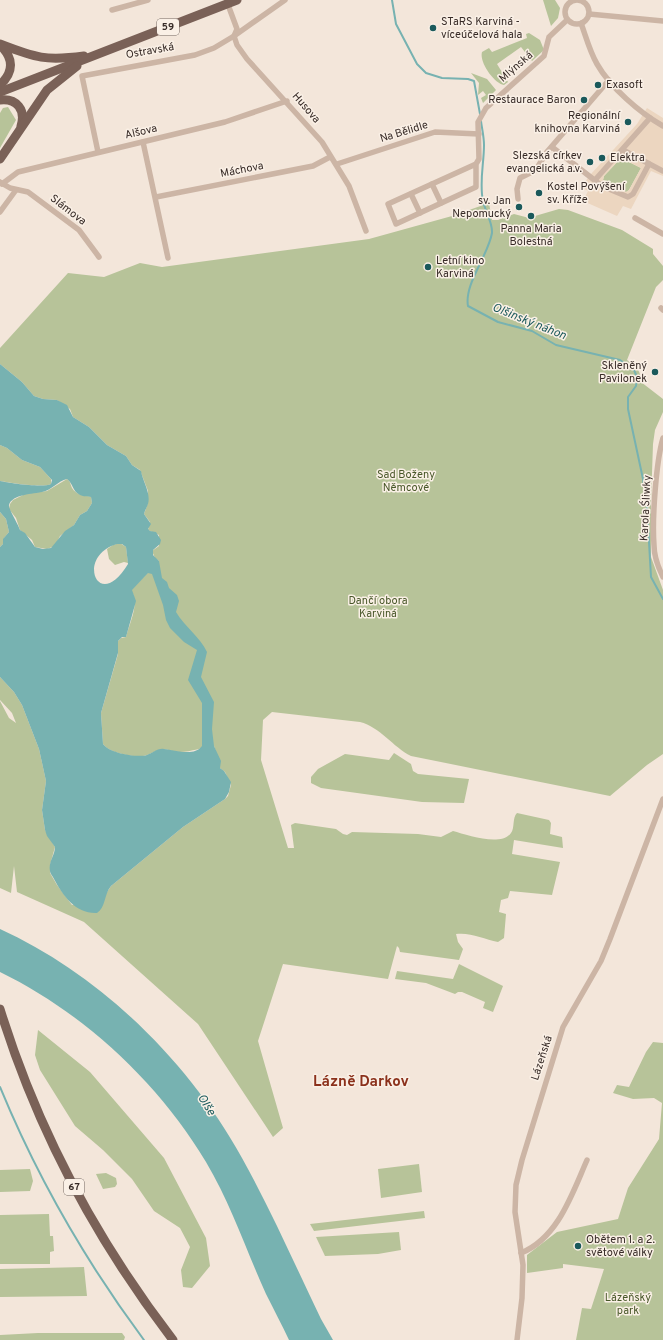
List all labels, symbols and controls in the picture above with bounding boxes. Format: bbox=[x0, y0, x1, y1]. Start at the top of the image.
place label: STaRS Karviná - víceúčelová hala bbox=[441, 15, 523, 42]
road number: 59 bbox=[157, 19, 179, 35]
marker: STaRS Karviná - víceúčelová hala bbox=[428, 23, 438, 33]
street label: Ostravská bbox=[125, 40, 175, 62]
street label: Mlýnská bbox=[496, 48, 536, 86]
place label: Exasoft bbox=[606, 78, 643, 92]
marker: Exasoft bbox=[593, 80, 603, 90]
street label: Husova bbox=[289, 90, 323, 126]
place label: Restaurace Baron bbox=[488, 93, 576, 107]
marker: Restaurace Baron bbox=[579, 95, 589, 105]
place label: Regionální knihovna Karviná bbox=[534, 109, 621, 136]
marker: Regionální knihovna Karviná bbox=[623, 117, 633, 127]
street label: Na Bělidle bbox=[378, 118, 430, 146]
street label: Alšova bbox=[124, 121, 159, 142]
place label: Slezská církev evangelická a.v. bbox=[506, 149, 582, 176]
place label: Elektra bbox=[610, 151, 645, 165]
marker: Elektra bbox=[597, 153, 607, 163]
marker: Slezská církev evangelická a.v. bbox=[585, 157, 595, 167]
street label: Máchova bbox=[219, 159, 265, 181]
place label: Kostel Povýšení sv. Kříže bbox=[547, 180, 626, 207]
marker: Kostel Povýšení sv. Kříže bbox=[534, 188, 544, 198]
street label: Slámova bbox=[47, 192, 89, 229]
place label: sv. Jan Nepomucký bbox=[452, 194, 511, 221]
marker: sv. Jan Nepomucký bbox=[514, 202, 524, 212]
marker: Panna Maria Bolestná bbox=[526, 211, 536, 221]
place label: Panna Maria Bolestná bbox=[501, 222, 562, 249]
place label: Letní kino Karviná bbox=[436, 254, 484, 281]
marker: Letní kino Karviná bbox=[423, 262, 433, 272]
water label: Olšinský náhon bbox=[490, 300, 569, 344]
place label: Skleněný Pavilonek bbox=[599, 359, 647, 386]
marker: Skleněný Pavilonek bbox=[650, 367, 660, 377]
park label: Sad Boženy Němcové bbox=[377, 468, 435, 495]
street label: Karola Śliwky bbox=[636, 474, 655, 541]
park label: Dančí obora Karviná bbox=[349, 594, 408, 621]
street label: Lázeňská bbox=[528, 1034, 556, 1082]
district label: Lázně Darkov bbox=[313, 1073, 409, 1092]
water label: Olše bbox=[193, 1091, 219, 1120]
road number: 67 bbox=[64, 1179, 84, 1195]
place label: Obětem 1. a 2. světové války bbox=[586, 1233, 655, 1260]
marker: Obětem 1. a 2. světové války bbox=[573, 1241, 583, 1251]
park label: Lázeňský park bbox=[605, 1291, 651, 1318]

